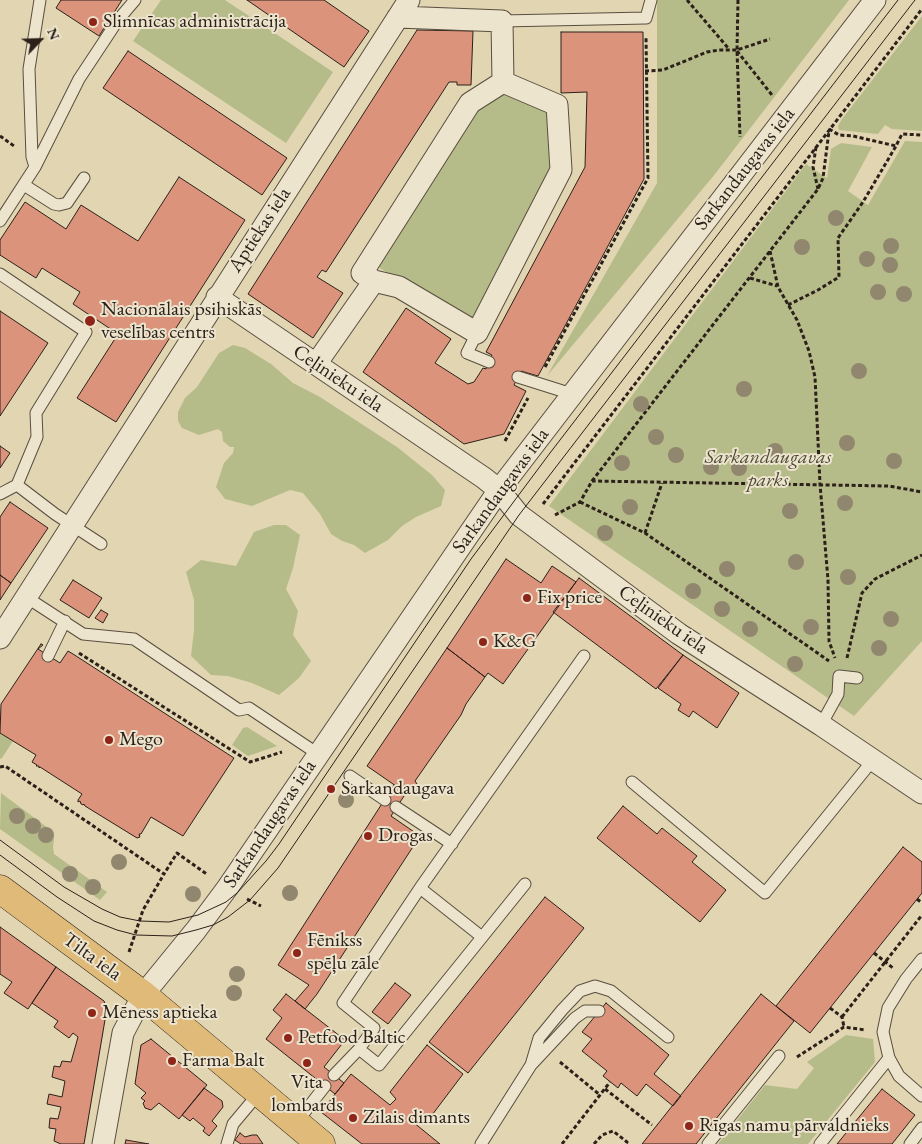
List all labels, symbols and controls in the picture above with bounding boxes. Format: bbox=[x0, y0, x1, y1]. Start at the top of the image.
place label: Slimnīcas administrācija bbox=[103, 10, 286, 34]
north arrow bbox=[15, 15, 65, 65]
marker: Slimnīcas administrācija bbox=[87, 16, 99, 28]
text: N bbox=[43, 25, 64, 43]
street label: Sarkandaugavas iela bbox=[690, 103, 800, 235]
street label: Aptiekas iela bbox=[224, 183, 296, 277]
place label: Nacionālais psihiskās veselības centrs bbox=[101, 298, 262, 345]
marker: Nacionālais psihiskās veselības centrs bbox=[83, 314, 97, 328]
street label: Ceļinieku iela bbox=[288, 340, 388, 418]
street label: Sarkandaugavas iela bbox=[447, 424, 555, 558]
park label: Sarkandaugavas parks bbox=[705, 446, 831, 493]
street label: Ceļinieku iela bbox=[613, 580, 713, 660]
place label: Fix price bbox=[537, 586, 602, 610]
marker: Fix price bbox=[521, 592, 533, 604]
place label: K&G bbox=[493, 630, 536, 654]
marker: K&G bbox=[477, 636, 489, 648]
place label: Mego bbox=[119, 728, 163, 752]
marker: Mego bbox=[103, 734, 115, 746]
street label: Sarkandaugavas iela bbox=[218, 755, 322, 893]
place label: Sarkandaugava bbox=[341, 777, 454, 801]
marker: Sarkandaugava bbox=[325, 783, 337, 795]
place label: Drogas bbox=[378, 824, 433, 848]
marker: Drogas bbox=[362, 830, 374, 842]
street label: Tilta iela bbox=[58, 928, 126, 986]
place label: Fēnikss spēļu zāle bbox=[307, 929, 379, 976]
marker: Fēnikss spēļu zāle bbox=[291, 947, 303, 959]
place label: Mēness aptieka bbox=[102, 1001, 217, 1025]
marker: Mēness aptieka bbox=[86, 1007, 98, 1019]
place label: Petfood Baltic bbox=[298, 1026, 406, 1050]
marker: Petfood Baltic bbox=[282, 1032, 294, 1044]
place label: Farma Balt bbox=[182, 1049, 265, 1073]
marker: Farma Balt bbox=[166, 1055, 178, 1067]
marker: Vita lombards bbox=[301, 1057, 313, 1069]
place label: Vita lombards bbox=[271, 1071, 343, 1118]
place label: Zilais dimants bbox=[363, 1106, 470, 1130]
marker: Zilais dimants bbox=[347, 1112, 359, 1124]
place label: Rīgas namu pārvaldnieks bbox=[699, 1114, 889, 1138]
marker: Rīgas namu pārvaldnieks bbox=[683, 1120, 695, 1132]

